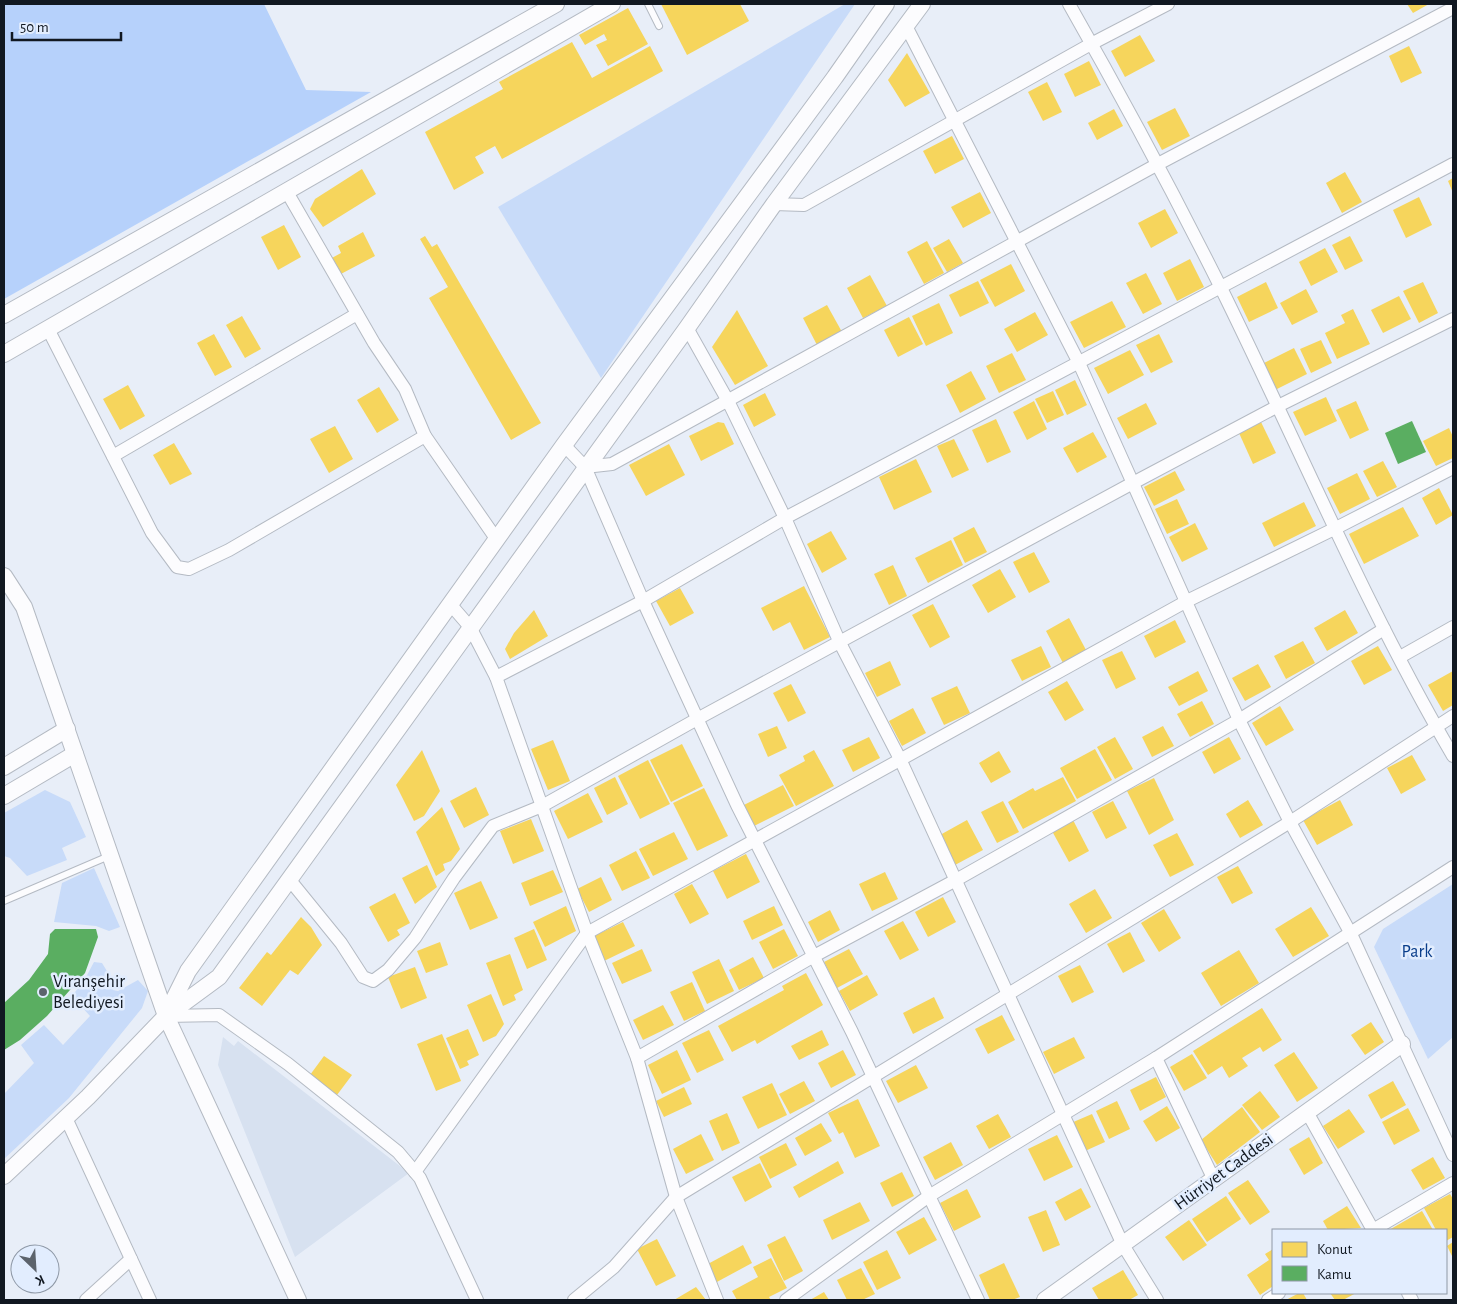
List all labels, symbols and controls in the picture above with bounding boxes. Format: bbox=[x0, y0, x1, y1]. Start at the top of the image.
scale bar bbox=[12, 10, 121, 42]
text: 50 m bbox=[20, 20, 49, 35]
park label: Park bbox=[1401, 943, 1433, 961]
place label: Viranşehir Belediyesi bbox=[53, 973, 125, 1012]
marker: Viranşehir Belediyesi bbox=[37, 986, 49, 998]
street label: Hürriyet Caddesi bbox=[1171, 1130, 1277, 1214]
legend bbox=[1272, 1229, 1447, 1294]
text: Konut bbox=[1317, 1242, 1352, 1257]
north arrow bbox=[10, 1244, 60, 1294]
text: Kamu bbox=[1317, 1267, 1352, 1282]
text: K bbox=[33, 1272, 47, 1288]

